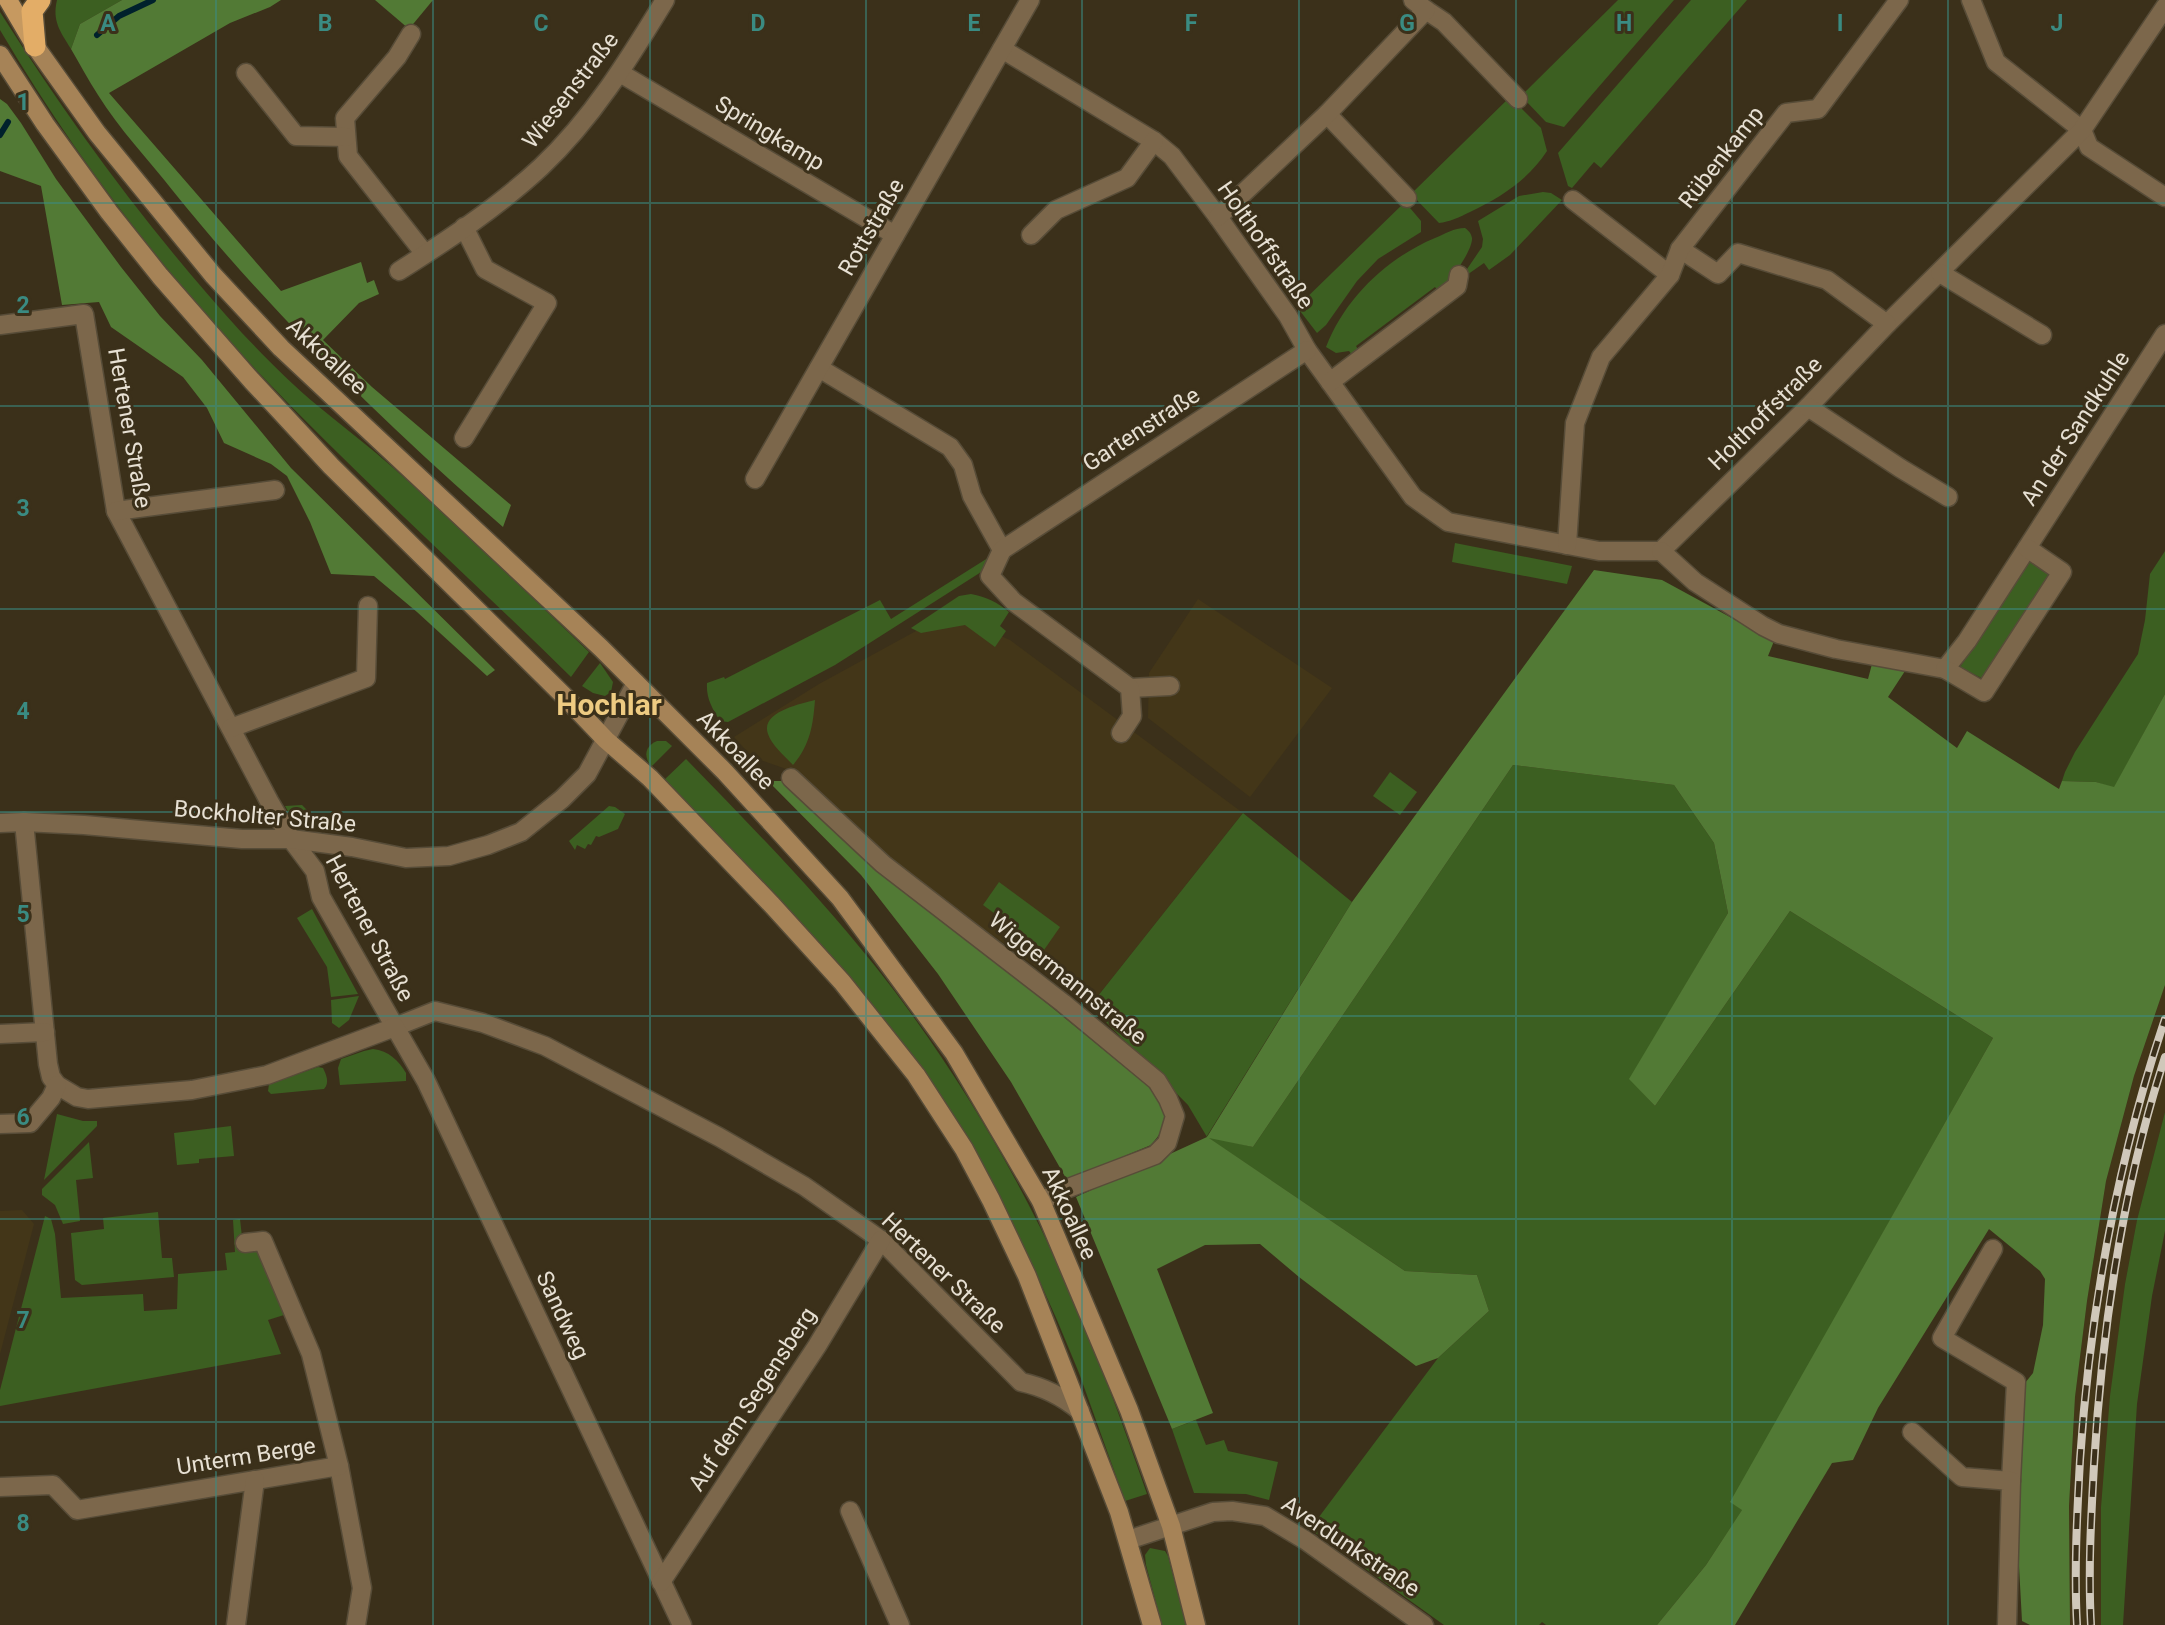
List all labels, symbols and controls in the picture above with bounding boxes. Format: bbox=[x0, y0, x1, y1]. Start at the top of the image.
text: A bbox=[100, 10, 116, 37]
text: B bbox=[318, 10, 332, 37]
text: C bbox=[533, 10, 549, 37]
text: D bbox=[751, 10, 765, 37]
text: E bbox=[968, 10, 981, 37]
text: F bbox=[1185, 10, 1198, 37]
text: G bbox=[1399, 10, 1415, 37]
text: H bbox=[1616, 10, 1632, 37]
text: I bbox=[1837, 10, 1843, 37]
text: J bbox=[2051, 10, 2063, 37]
street label: Wiesenstraße bbox=[517, 27, 624, 154]
text: 1 bbox=[16, 89, 30, 116]
street label: Springkamp bbox=[710, 90, 829, 177]
street label: Rübenkamp bbox=[1673, 101, 1770, 214]
street label: Rottstraße bbox=[833, 174, 910, 281]
street label: Holthoffstraße bbox=[1212, 176, 1320, 314]
text: 2 bbox=[16, 292, 30, 319]
street label: Akkoallee bbox=[281, 313, 372, 400]
street label: Hertener Straße bbox=[102, 346, 157, 510]
street label: An der Sandkuhle bbox=[2015, 346, 2135, 511]
street label: Holthoffstraße bbox=[1703, 351, 1828, 476]
street label: Gartenstraße bbox=[1078, 382, 1205, 477]
text: 3 bbox=[16, 495, 30, 522]
district label: Hochlar bbox=[556, 687, 662, 722]
text: 4 bbox=[16, 698, 30, 725]
street label: Akkoallee bbox=[691, 705, 780, 796]
street label: Bockholter Straße bbox=[173, 795, 357, 838]
street label: Hertener Straße bbox=[320, 850, 420, 1006]
text: 5 bbox=[16, 901, 30, 928]
street label: Wiggermannstraße bbox=[983, 907, 1152, 1050]
text: 6 bbox=[16, 1104, 30, 1131]
street label: Akkoallee bbox=[1036, 1162, 1103, 1264]
street label: Hertener Straße bbox=[876, 1207, 1011, 1339]
street label: Sandweg bbox=[530, 1267, 595, 1364]
street label: Auf dem Segensberg bbox=[683, 1302, 822, 1496]
text: 7 bbox=[16, 1307, 30, 1334]
street label: Unterm Berge bbox=[175, 1432, 317, 1481]
street label: Averdunkstraße bbox=[1277, 1490, 1425, 1602]
text: 8 bbox=[16, 1510, 30, 1537]

